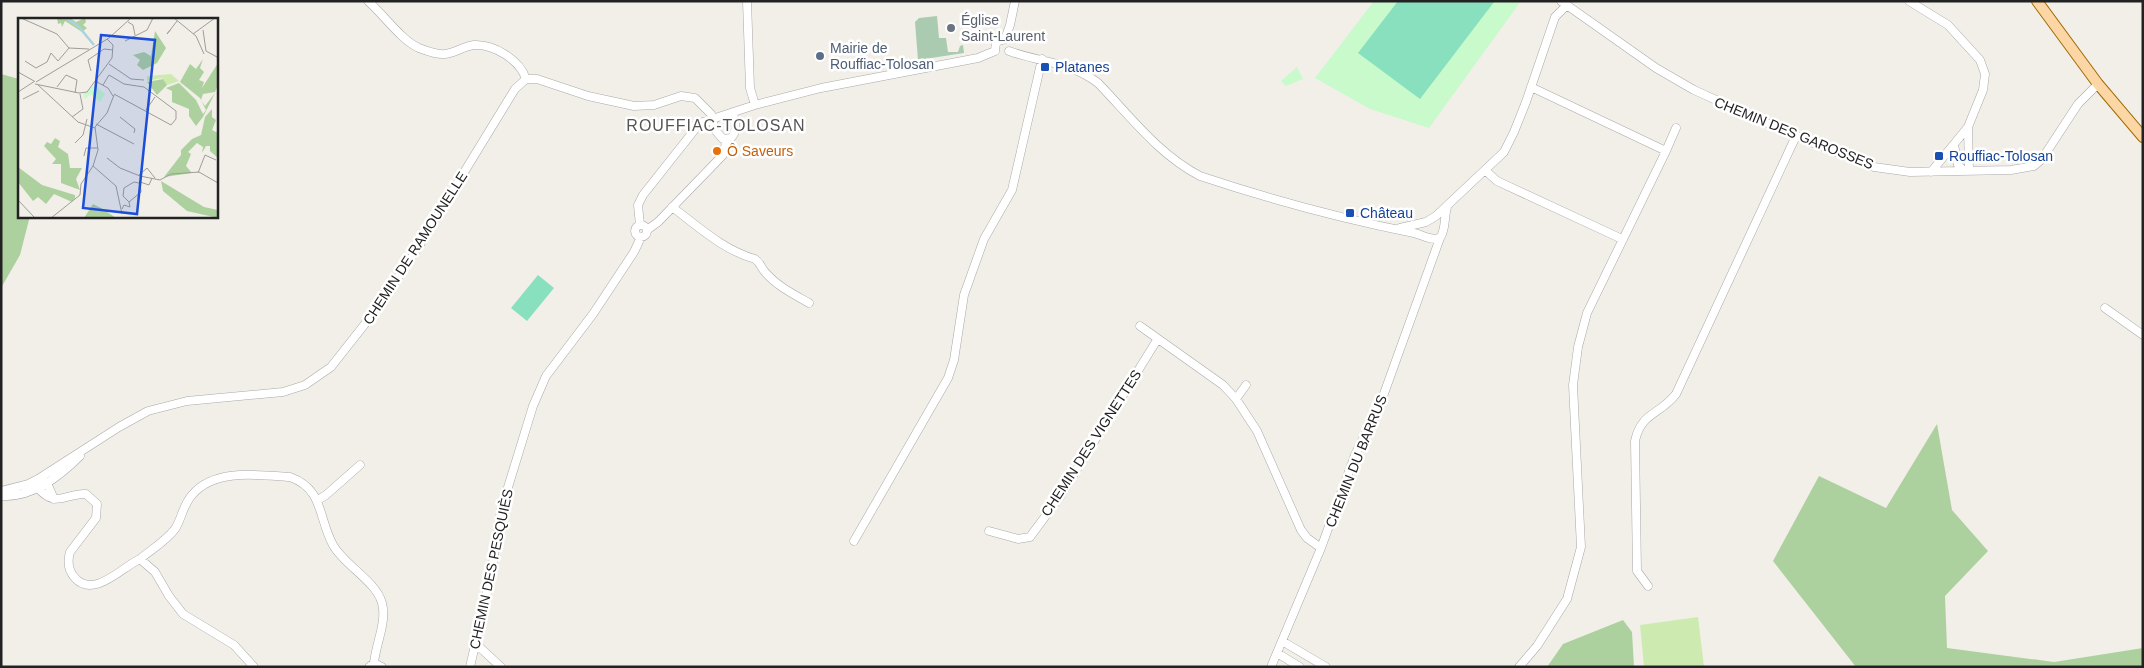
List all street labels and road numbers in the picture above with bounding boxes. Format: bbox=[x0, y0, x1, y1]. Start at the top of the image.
street label: CHEMIN DES GAROSSES bbox=[1712, 94, 1876, 172]
street label: CHEMIN DE RAMOUNELLE bbox=[360, 169, 470, 327]
street label: CHEMIN DES VIGNETTES bbox=[1038, 367, 1144, 519]
street label: CHEMIN DU BARRUS bbox=[1322, 392, 1390, 530]
street label: CHEMIN DES PESQUIÈS bbox=[466, 487, 516, 651]

